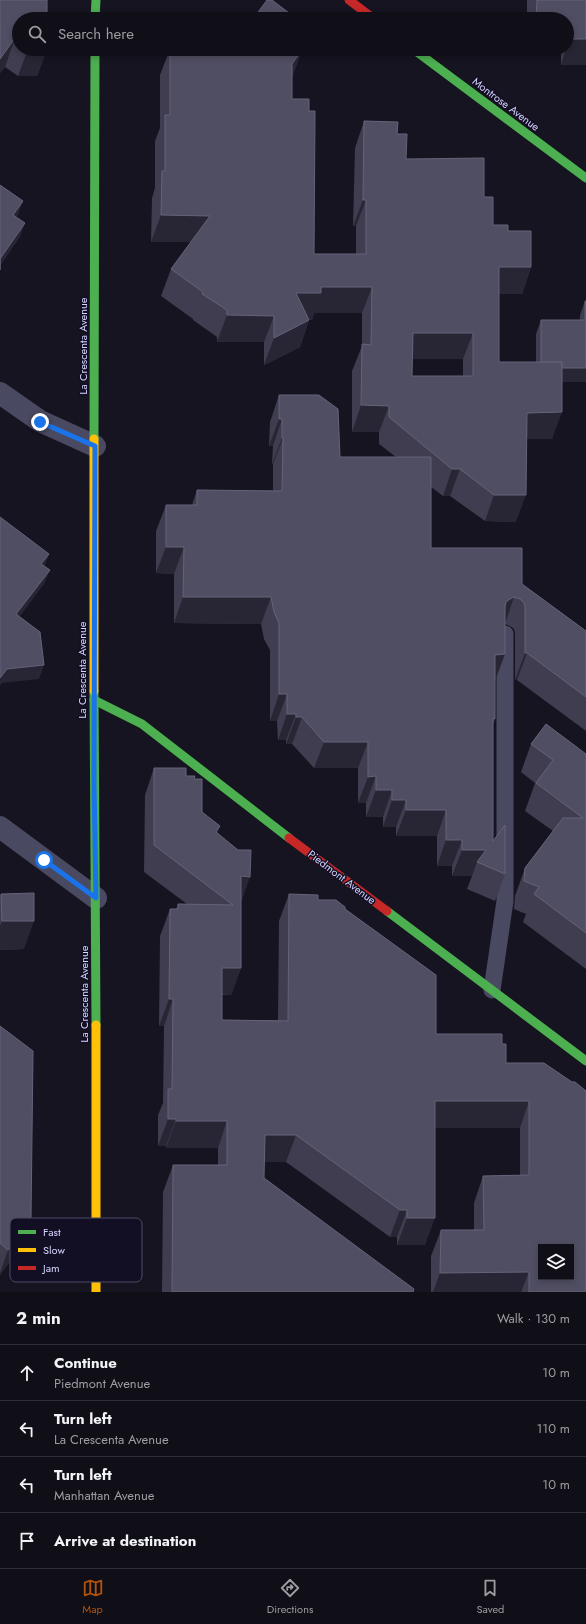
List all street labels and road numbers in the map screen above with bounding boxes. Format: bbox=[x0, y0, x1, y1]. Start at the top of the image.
street label: Montrose Avenue bbox=[469, 73, 543, 135]
street label: La Crescenta Avenue bbox=[75, 297, 91, 394]
street label: La Crescenta Avenue bbox=[74, 621, 90, 718]
street label: Piedmont Avenue bbox=[305, 846, 380, 908]
street label: La Crescenta Avenue bbox=[76, 945, 92, 1042]

